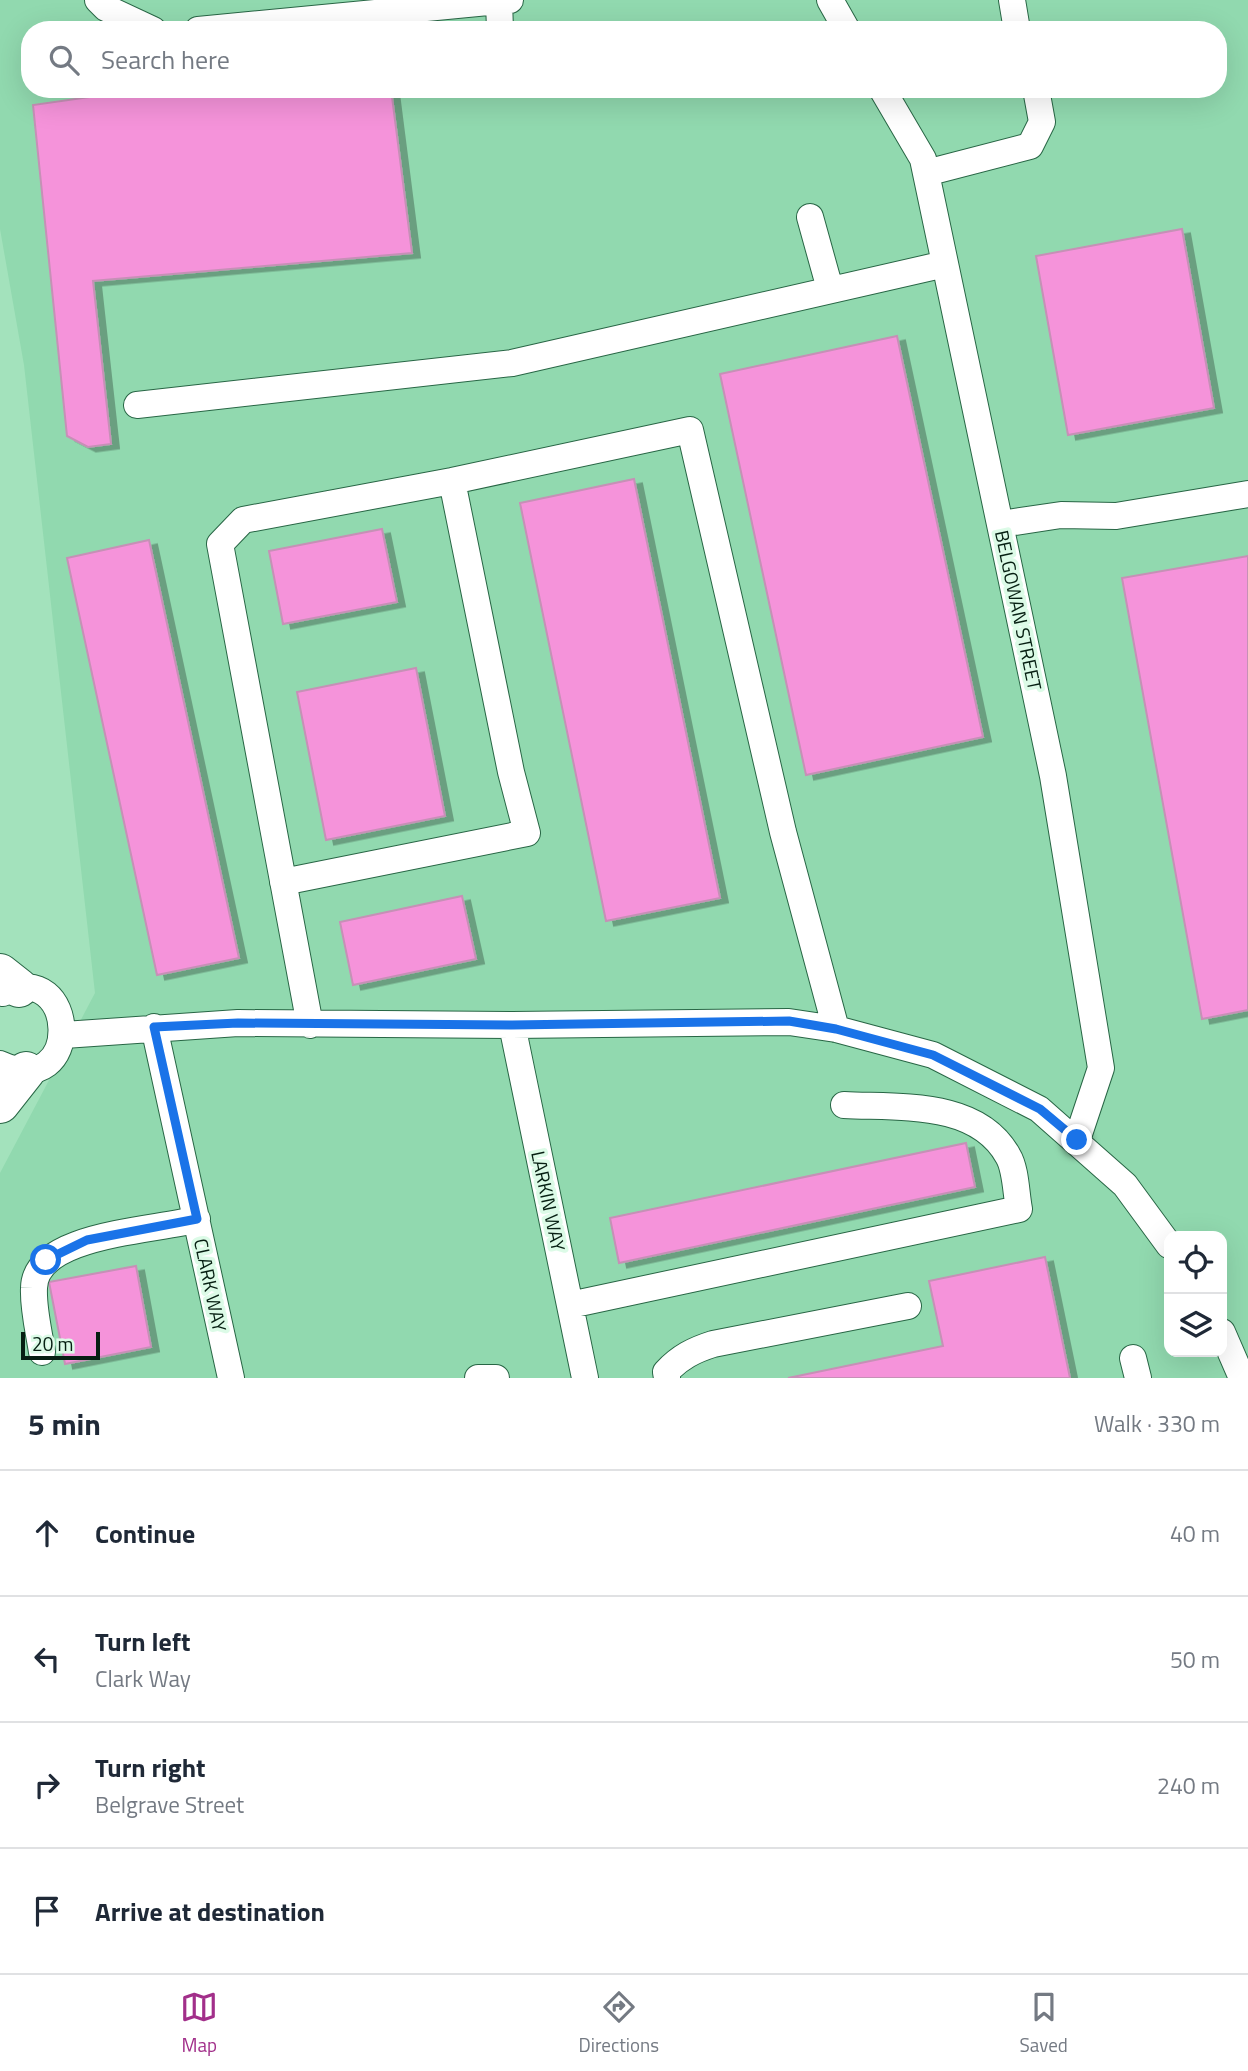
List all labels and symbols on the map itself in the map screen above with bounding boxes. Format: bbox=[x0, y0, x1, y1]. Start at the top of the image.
street label: BELGOWAN STREET bbox=[988, 527, 1050, 693]
route end bbox=[1061, 1124, 1092, 1155]
street label: LARKIN WAY bbox=[524, 1148, 574, 1255]
street label: CLARK WAY bbox=[187, 1236, 235, 1335]
route start bbox=[30, 1244, 61, 1275]
scale bar bbox=[21, 1329, 100, 1361]

